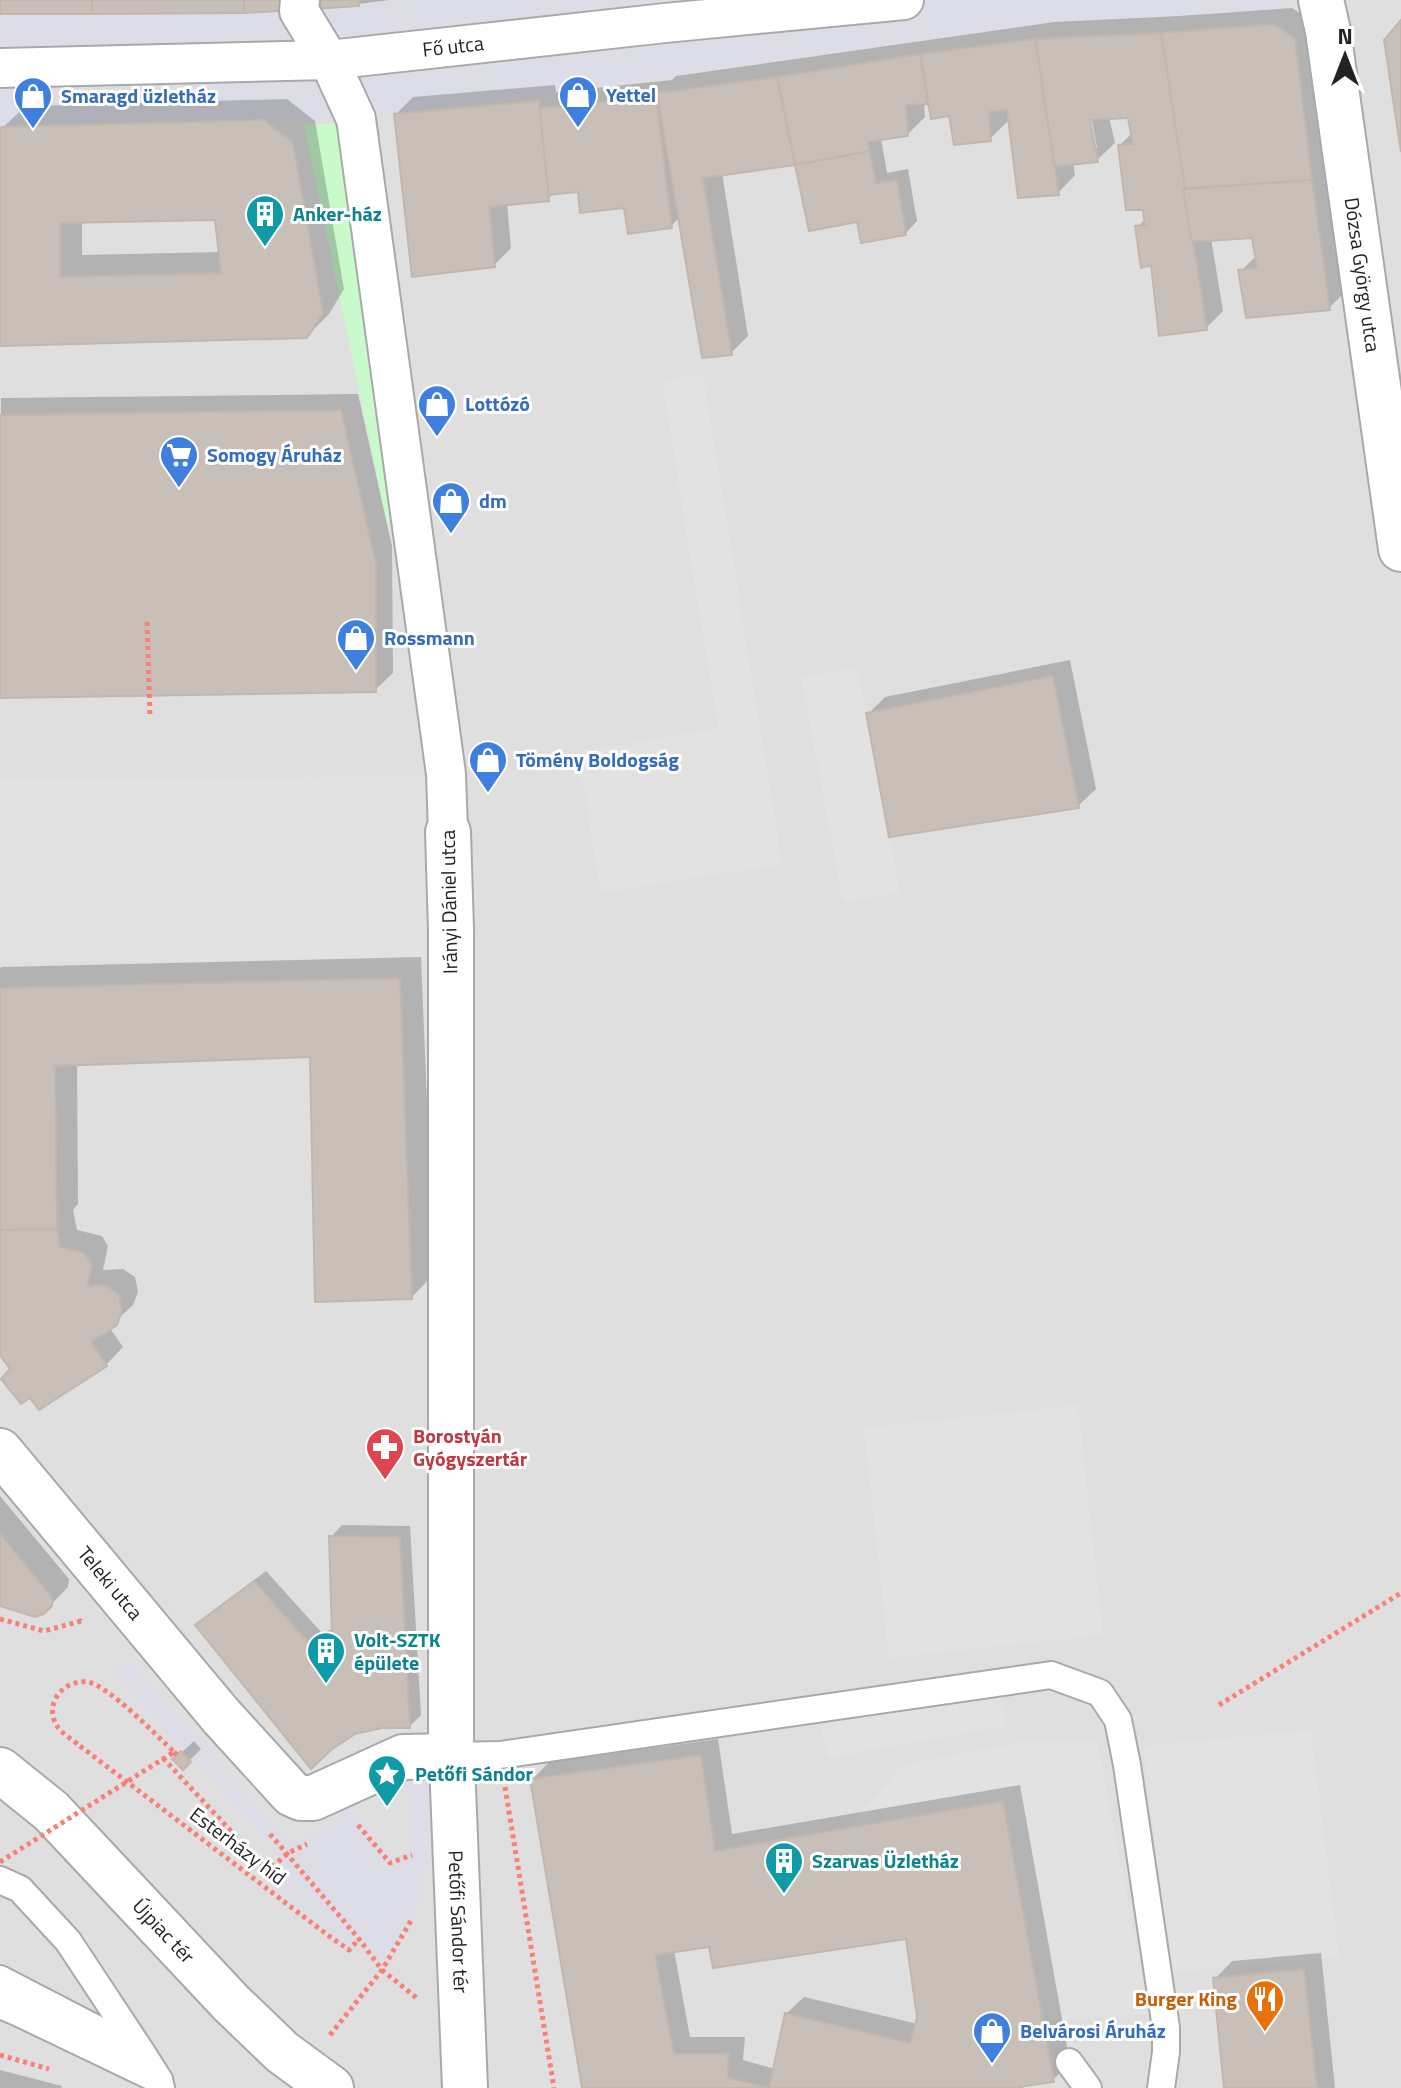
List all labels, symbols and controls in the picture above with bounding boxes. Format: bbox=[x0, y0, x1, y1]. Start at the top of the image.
north arrow bbox=[1305, 16, 1385, 96]
text: N bbox=[1337, 19, 1353, 53]
street label: Fő utca bbox=[421, 27, 485, 65]
shop icon: Yettel bbox=[557, 74, 599, 129]
shop icon: Smaragd üzletház bbox=[12, 75, 54, 130]
place label: Yettel bbox=[606, 79, 656, 110]
place label: Smaragd üzletház bbox=[61, 80, 216, 111]
building icon: Anker-ház bbox=[244, 193, 286, 248]
street label: Dózsa György utca bbox=[1337, 195, 1389, 354]
place label: Anker-ház bbox=[293, 198, 382, 229]
shop icon: Lottózó bbox=[416, 383, 458, 438]
place label: Lottózó bbox=[465, 388, 530, 419]
supermarket icon: Somogy Áruház bbox=[158, 434, 200, 489]
place label: Somogy Áruház bbox=[207, 439, 342, 470]
shop icon: dm bbox=[430, 480, 472, 535]
place label: dm bbox=[479, 485, 507, 516]
shop icon: Rossmann bbox=[335, 617, 377, 672]
place label: Rossmann bbox=[384, 622, 475, 653]
shop icon: Tömény Boldogság bbox=[467, 739, 509, 794]
place label: Tömény Boldogság bbox=[516, 744, 679, 775]
street label: Irányi Dániel utca bbox=[432, 830, 465, 975]
place label: Borostyán Gyógyszertár bbox=[413, 1420, 528, 1474]
pharmacy icon: Borostyán Gyógyszertár bbox=[364, 1426, 406, 1481]
street label: Teleki utca bbox=[70, 1539, 151, 1627]
place label: Volt-SZTK épülete bbox=[354, 1624, 441, 1678]
building icon: Volt-SZTK épülete bbox=[305, 1630, 347, 1685]
place icon: Petőfi Sándor bbox=[366, 1753, 408, 1808]
place label: Petőfi Sándor bbox=[415, 1758, 533, 1789]
street label: Esterházy híd bbox=[183, 1799, 293, 1892]
building icon: Szarvas Üzletház bbox=[763, 1840, 805, 1895]
place label: Szarvas Üzletház bbox=[812, 1845, 959, 1876]
street label: Petőfi Sándor tér bbox=[441, 1850, 477, 1994]
street label: Újpiac tér bbox=[125, 1891, 202, 1970]
restaurant icon: Burger King bbox=[1244, 1978, 1286, 2033]
place label: Burger King bbox=[1135, 1983, 1237, 2014]
shop icon: Belvárosi Áruház bbox=[971, 2010, 1013, 2065]
place label: Belvárosi Áruház bbox=[1020, 2015, 1166, 2046]

